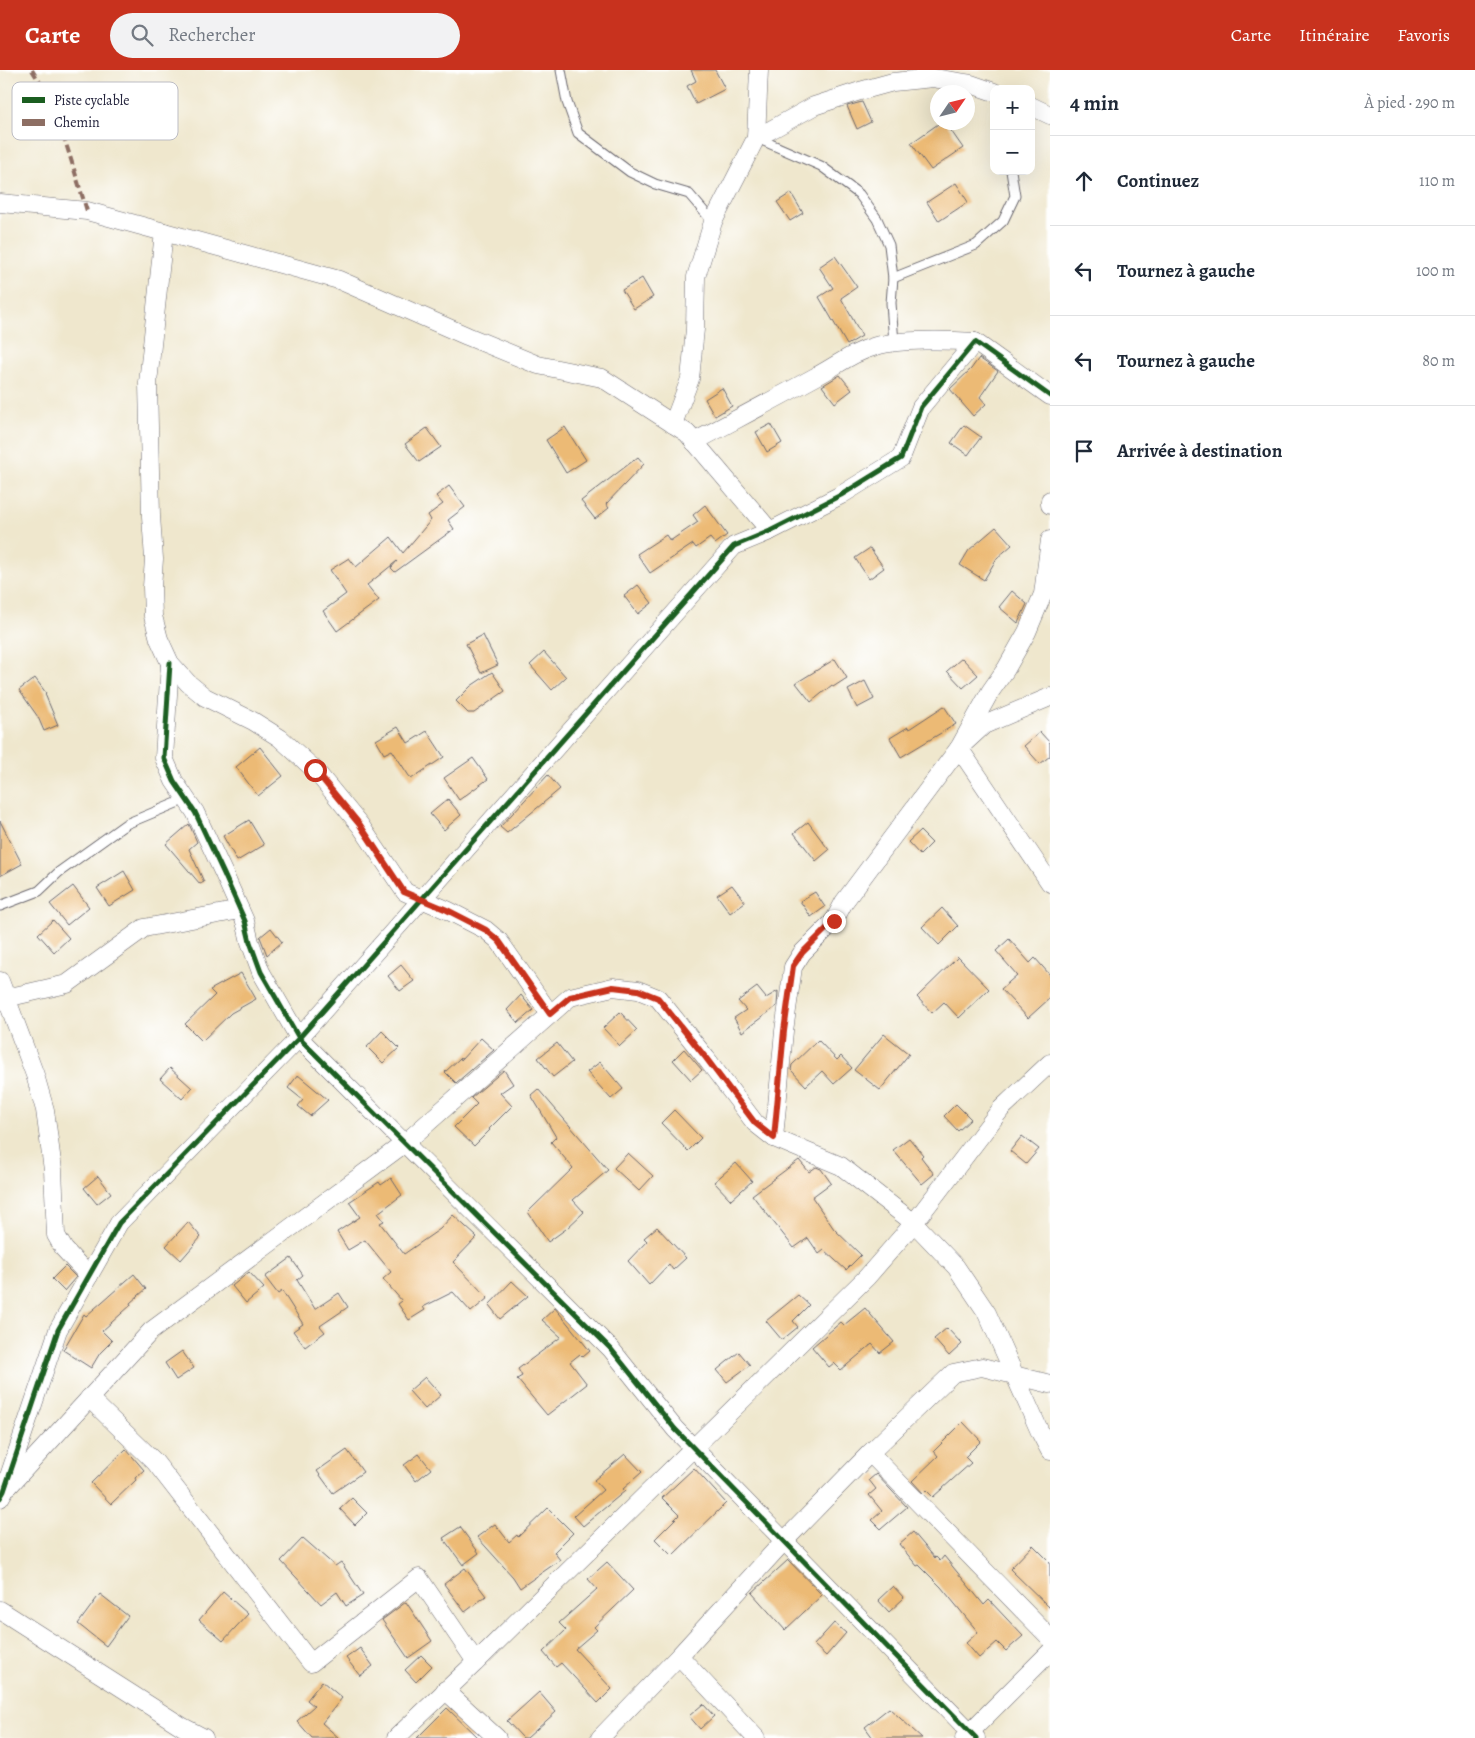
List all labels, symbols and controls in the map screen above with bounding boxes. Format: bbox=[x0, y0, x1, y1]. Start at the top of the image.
search box bbox=[110, 13, 460, 58]
text: Carte bbox=[25, 19, 80, 51]
icon: search bbox=[128, 21, 156, 49]
text: Rechercher bbox=[168, 22, 256, 48]
text: Carte bbox=[1231, 23, 1271, 47]
text: Itinéraire bbox=[1299, 23, 1370, 47]
text: Favoris bbox=[1398, 23, 1450, 47]
legend bbox=[12, 82, 178, 140]
north arrow bbox=[930, 85, 975, 130]
map controls bbox=[990, 85, 1035, 175]
button: + bbox=[990, 85, 1035, 130]
text: 4 min bbox=[1070, 89, 1119, 117]
text: Piste cyclable bbox=[54, 91, 129, 110]
text: À pied · 290 m bbox=[1364, 92, 1455, 114]
text: Chemin bbox=[54, 113, 100, 132]
button: − bbox=[990, 130, 1035, 175]
icon: ahead bbox=[1070, 167, 1098, 195]
text: Continuez bbox=[1117, 168, 1199, 194]
text: 110 m bbox=[1419, 170, 1455, 192]
icon: left bbox=[1070, 257, 1098, 285]
text: Tournez à gauche bbox=[1117, 258, 1255, 284]
text: 100 m bbox=[1416, 260, 1455, 282]
icon: left bbox=[1070, 347, 1098, 375]
text: Tournez à gauche bbox=[1117, 348, 1255, 374]
text: 80 m bbox=[1422, 350, 1455, 372]
icon: arrive bbox=[1070, 437, 1098, 465]
text: Arrivée à destination bbox=[1117, 438, 1282, 464]
route start bbox=[304, 759, 327, 782]
route end bbox=[823, 910, 846, 933]

